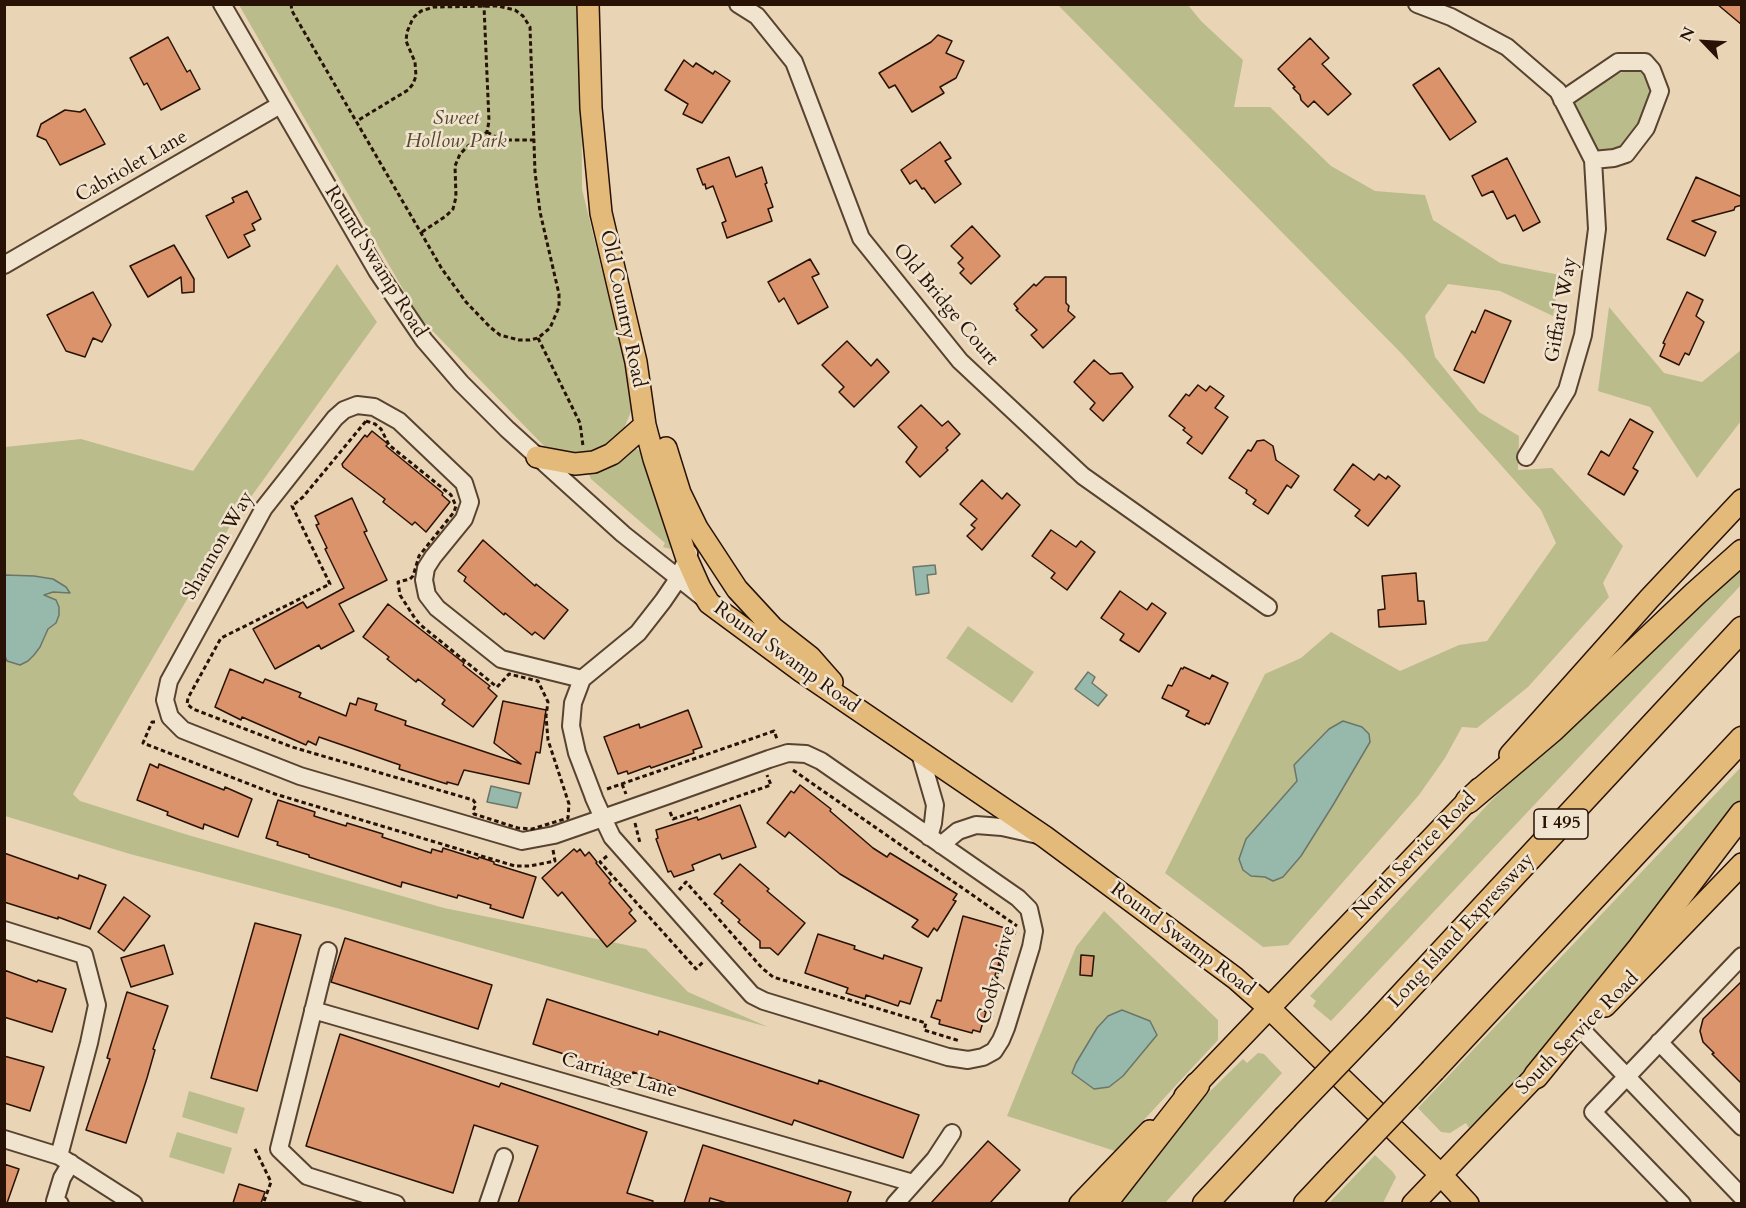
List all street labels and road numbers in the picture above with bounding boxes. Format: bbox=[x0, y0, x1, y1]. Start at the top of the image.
street label: Cabriolet Lane bbox=[72, 125, 192, 209]
street label: Round Swamp Road bbox=[319, 182, 431, 342]
street label: Old Country Road bbox=[594, 228, 650, 390]
street label: Old Bridge Court bbox=[887, 239, 1003, 371]
street label: Giffard Way bbox=[1541, 255, 1583, 365]
street label: Shannon Way bbox=[178, 488, 260, 604]
street label: Round Swamp Road bbox=[708, 597, 864, 719]
street label: North Service Road bbox=[1348, 787, 1482, 925]
road number: I 495 bbox=[1534, 809, 1588, 839]
street label: Long Island Expressway bbox=[1384, 848, 1540, 1014]
street label: Round Swamp Road bbox=[1105, 878, 1259, 1002]
street label: Cody Drive bbox=[972, 923, 1022, 1027]
street label: South Service Road bbox=[1511, 967, 1645, 1101]
street label: Carriage Lane bbox=[558, 1048, 680, 1104]

